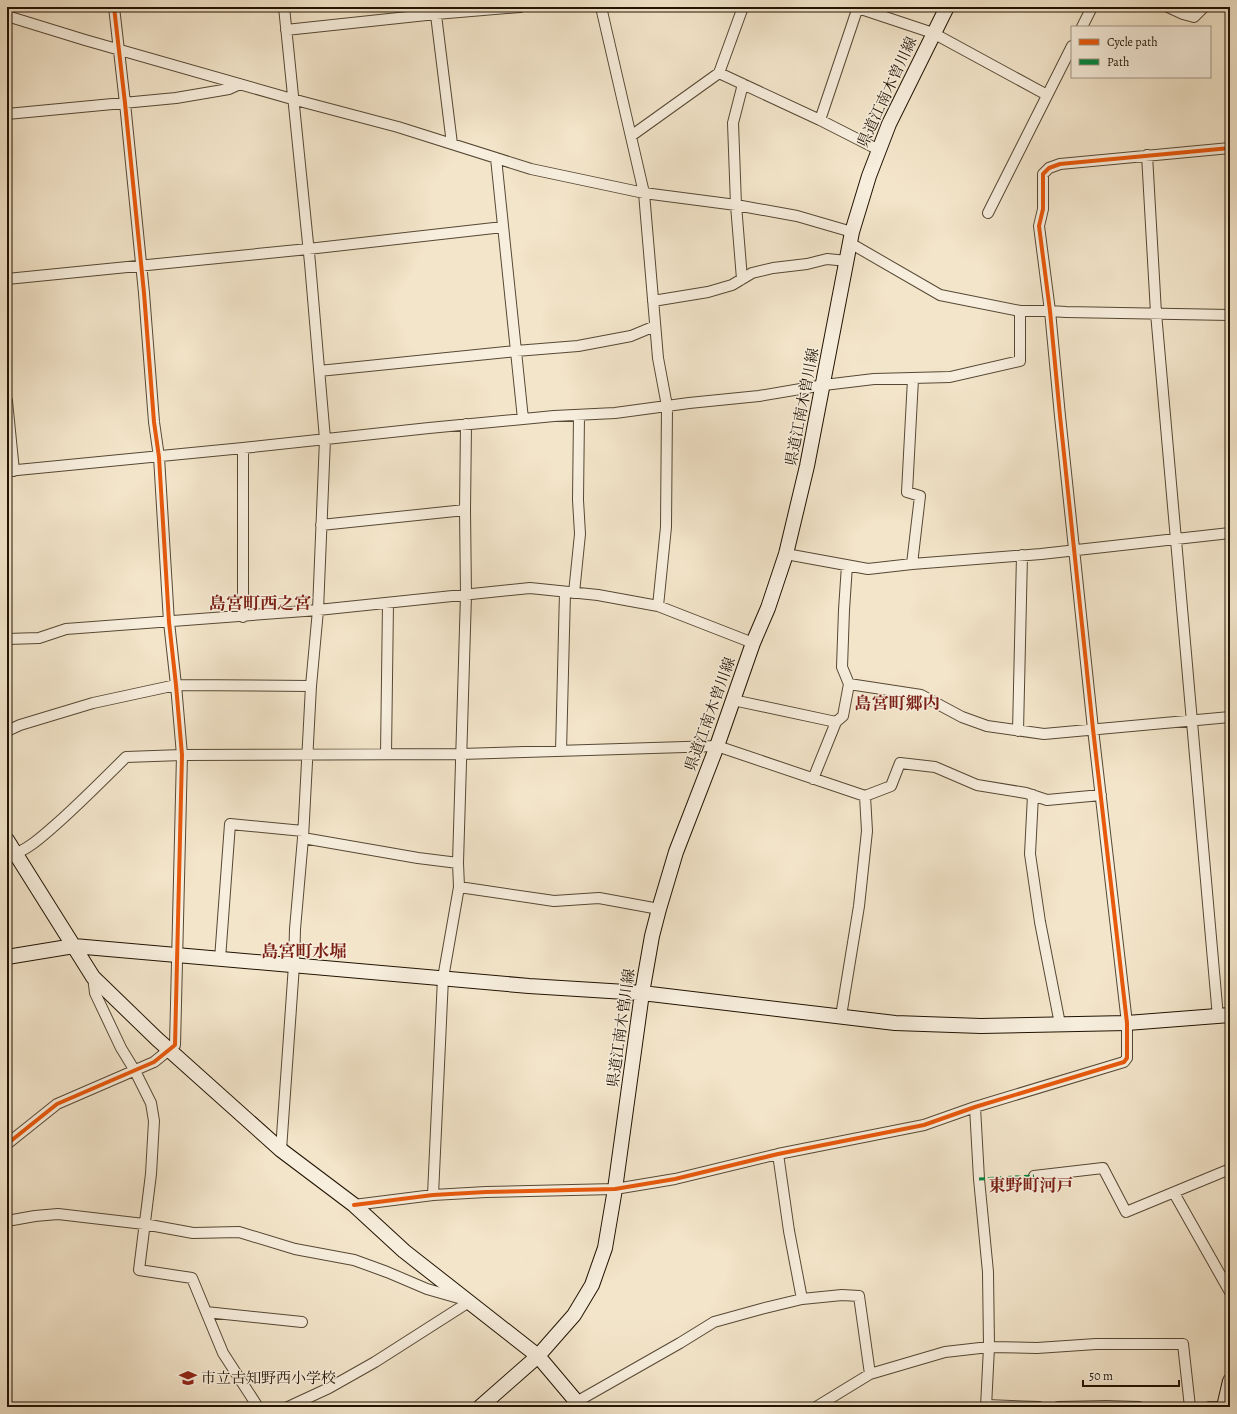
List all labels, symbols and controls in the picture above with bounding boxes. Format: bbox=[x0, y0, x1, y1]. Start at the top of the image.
legend bbox=[1071, 26, 1211, 78]
street label: 県道江南木曽川線 bbox=[853, 33, 921, 151]
text: Cycle path bbox=[1107, 34, 1158, 50]
text: Path bbox=[1107, 54, 1130, 70]
street label: 県道江南木曽川線 bbox=[781, 346, 823, 468]
district label: 島宮町西之宮 bbox=[209, 592, 311, 615]
street label: 県道江南木曽川線 bbox=[680, 654, 740, 774]
district label: 島宮町郷内 bbox=[855, 692, 940, 715]
district label: 島宮町水堀 bbox=[262, 940, 347, 963]
street label: 県道江南木曽川線 bbox=[603, 967, 639, 1089]
district label: 東野町河戸 bbox=[989, 1174, 1074, 1197]
scale bar bbox=[1083, 1362, 1179, 1388]
school or university icon: 市立古知野西小学校 bbox=[178, 1368, 198, 1388]
place label: 市立古知野西小学校 bbox=[201, 1368, 336, 1388]
text: 50 m bbox=[1089, 1368, 1113, 1384]

